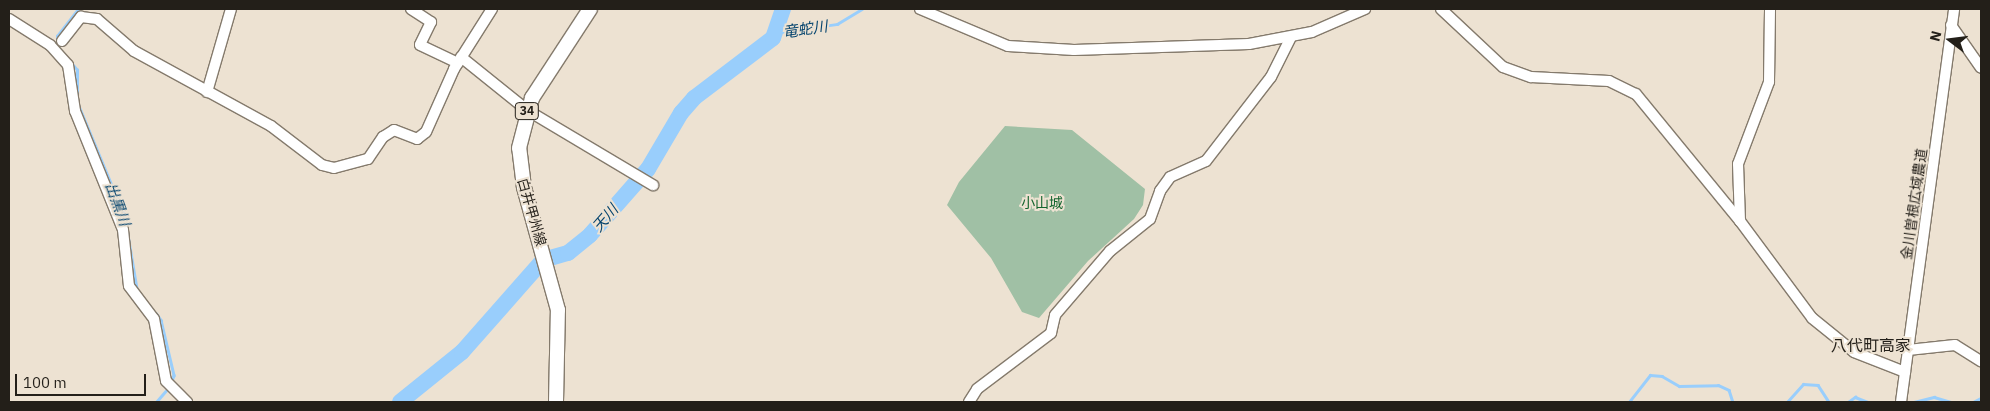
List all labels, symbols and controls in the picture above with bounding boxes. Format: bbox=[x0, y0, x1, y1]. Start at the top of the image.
north arrow bbox=[1925, 15, 1975, 65]
water label: 竜蛇川 bbox=[781, 17, 829, 41]
text: N bbox=[1926, 29, 1946, 43]
road number: 34 bbox=[514, 102, 540, 120]
street label: 金川曽根広域農道 bbox=[1898, 147, 1930, 261]
street label: 白井甲州線 bbox=[514, 176, 550, 248]
water label: 出黒川 bbox=[102, 180, 134, 228]
park label: 小山城 bbox=[1021, 195, 1063, 211]
water label: 天川 bbox=[588, 201, 622, 235]
district label: 八代町高家 bbox=[1831, 335, 1911, 355]
scale bar bbox=[18, 364, 149, 396]
text: 100 m bbox=[23, 373, 67, 392]

